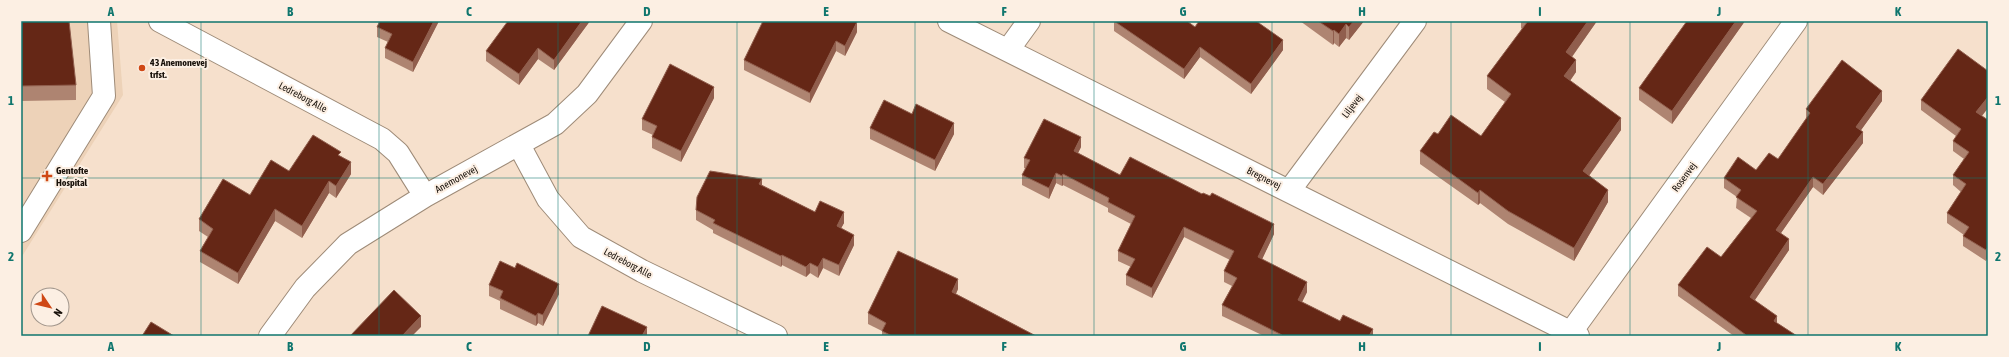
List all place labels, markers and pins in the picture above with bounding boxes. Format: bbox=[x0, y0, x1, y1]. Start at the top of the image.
place label: 43 Anemonevej trfst. bbox=[149, 57, 207, 80]
marker: 43 Anemonevej trfst. bbox=[137, 63, 147, 73]
place label: Gentofte Hospital bbox=[56, 165, 89, 188]
marker: Gentofte Hospital bbox=[41, 170, 53, 182]

